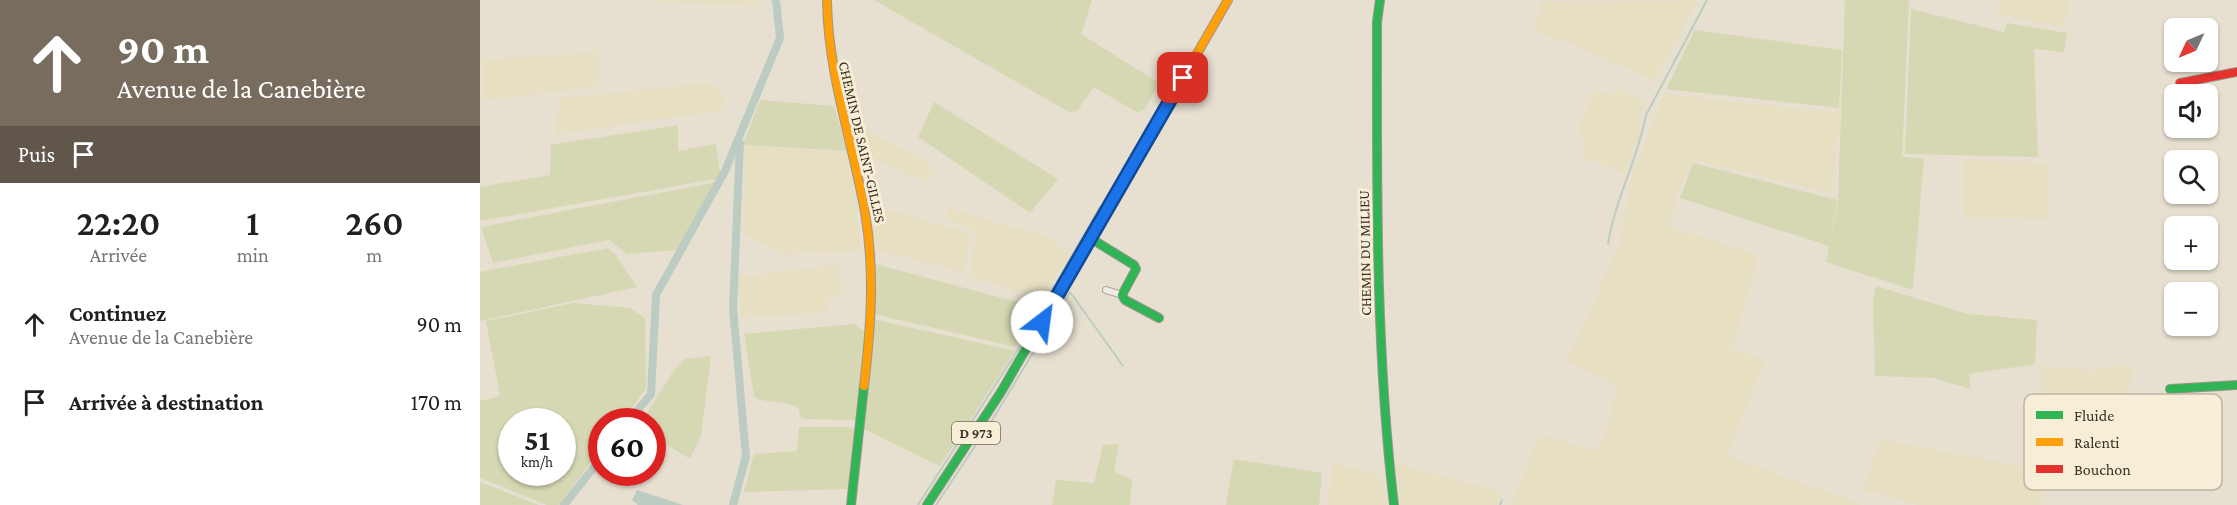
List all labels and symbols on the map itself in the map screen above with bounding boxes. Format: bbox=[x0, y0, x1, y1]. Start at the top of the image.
north arrow bbox=[2164, 18, 2218, 72]
pin bbox=[1157, 52, 1208, 103]
street label: CHEMIN DE SAINT-GILLES bbox=[836, 60, 888, 224]
street label: CHEMIN DU MILIEU bbox=[1356, 190, 1374, 316]
position arrow bbox=[1010, 290, 1074, 354]
legend bbox=[2024, 394, 2222, 490]
text: Fluide bbox=[2074, 407, 2114, 424]
speed limit sign: 60 bbox=[588, 408, 666, 486]
road number: D 973 bbox=[952, 422, 1000, 444]
text: Ralenti bbox=[2074, 434, 2119, 451]
text: Bouchon bbox=[2074, 461, 2131, 478]

